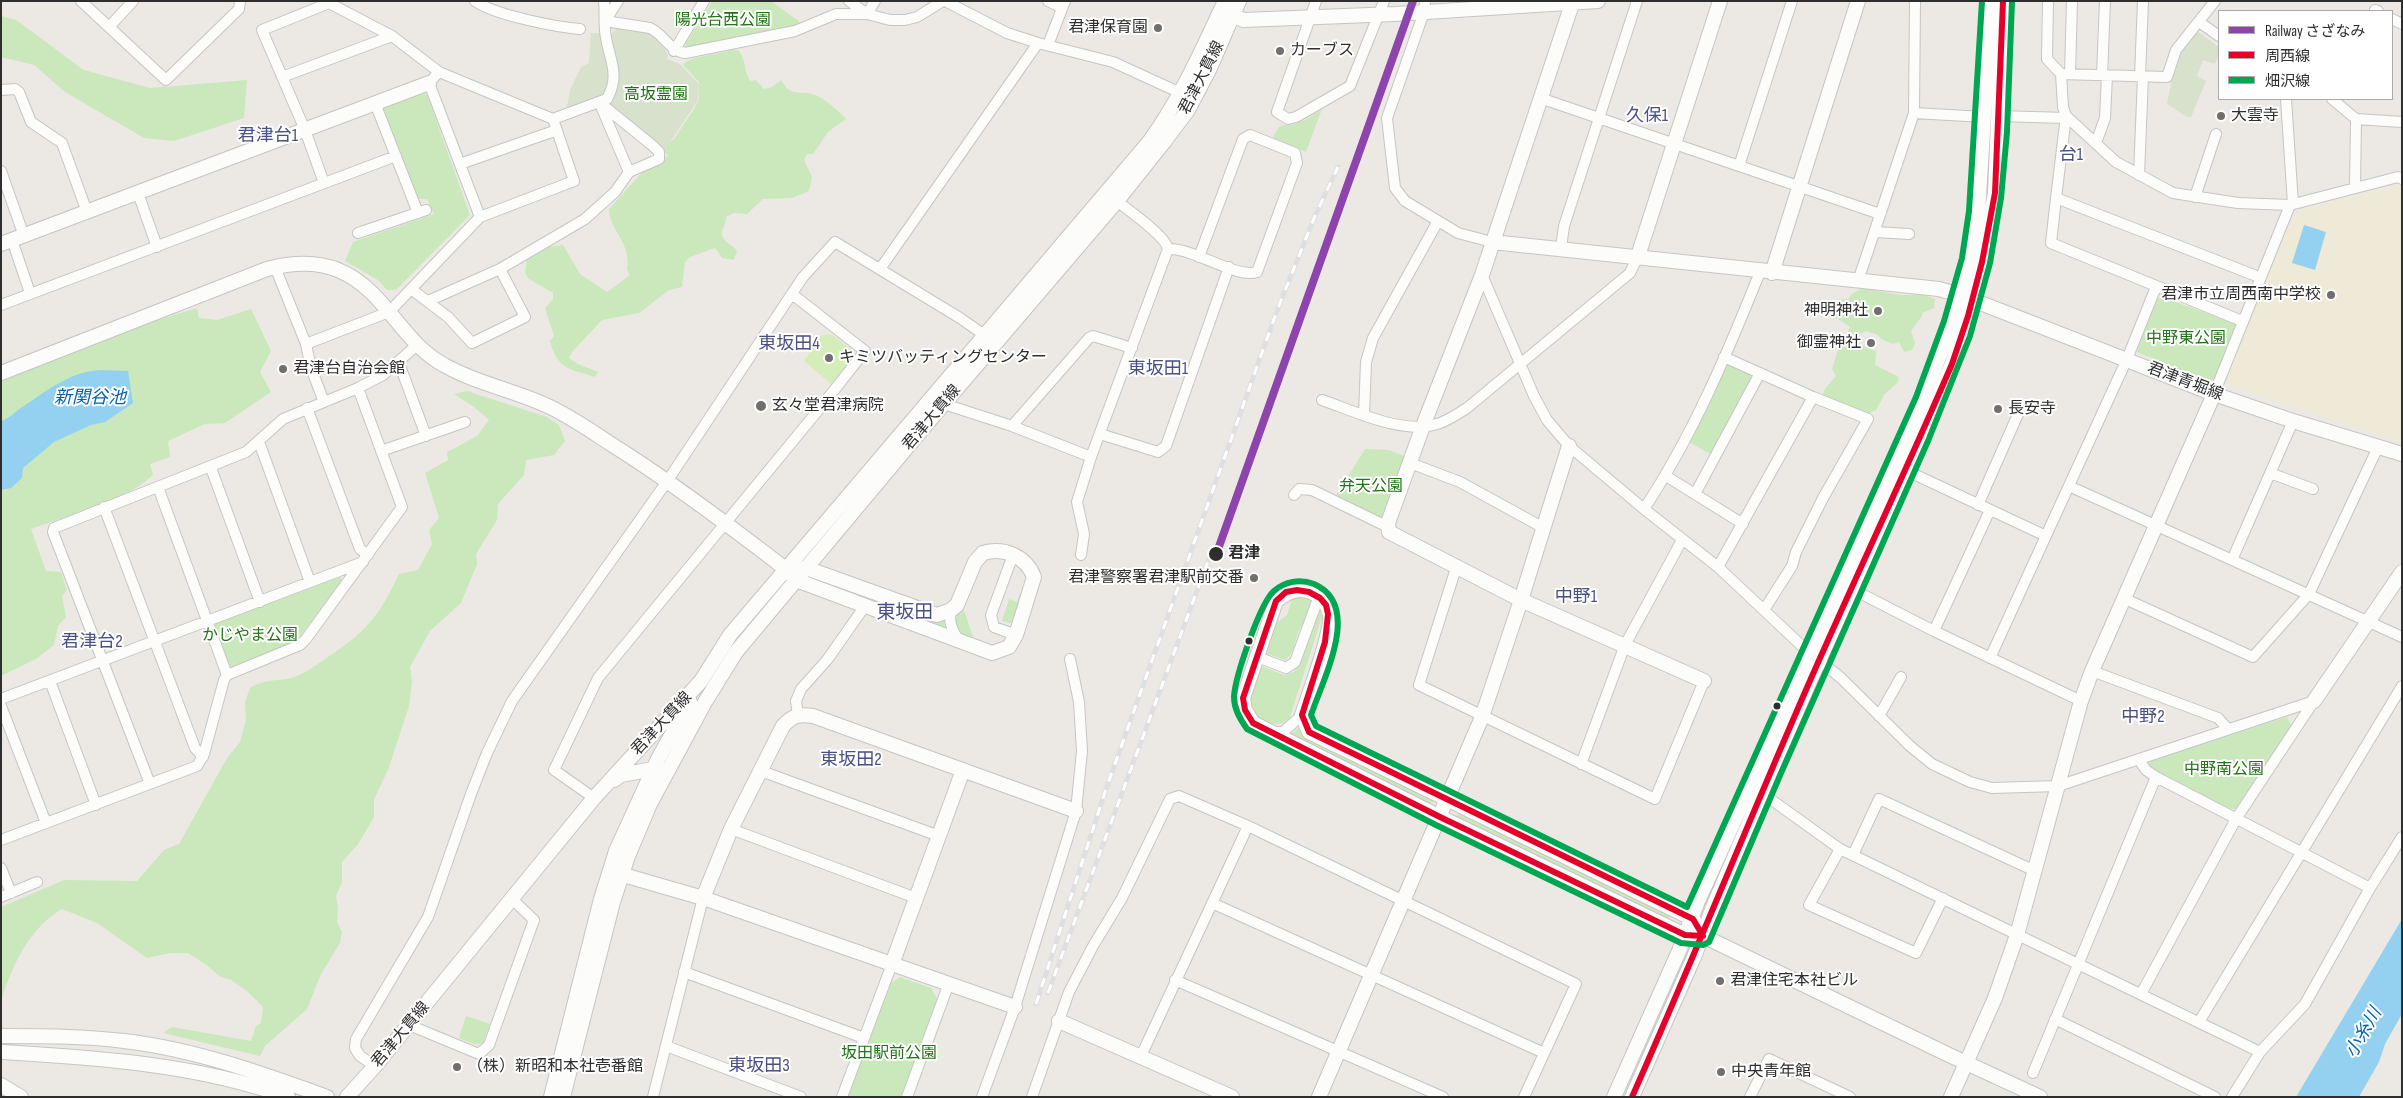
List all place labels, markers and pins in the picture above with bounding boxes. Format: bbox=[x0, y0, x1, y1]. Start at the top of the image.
place label: 君津保育園 bbox=[1068, 18, 1148, 38]
marker: 君津保育園 bbox=[1152, 22, 1164, 34]
place label: カーブス bbox=[1290, 41, 1354, 61]
marker: カーブス bbox=[1274, 45, 1286, 57]
place label: 大雲寺 bbox=[2231, 106, 2279, 126]
marker: 大雲寺 bbox=[2215, 110, 2227, 122]
place label: 君津市立周西南中学校 bbox=[2161, 285, 2321, 305]
marker: 君津市立周西南中学校 bbox=[2325, 289, 2337, 301]
place label: 神明神社 bbox=[1804, 301, 1868, 321]
marker: 神明神社 bbox=[1872, 305, 1884, 317]
place label: 御霊神社 bbox=[1797, 333, 1861, 353]
marker: 御霊神社 bbox=[1865, 337, 1877, 349]
place label: キミツバッティングセンター bbox=[839, 348, 1047, 368]
marker: キミツバッティングセンター bbox=[823, 352, 835, 364]
place label: 君津台自治会館 bbox=[293, 359, 405, 379]
marker: 君津台自治会館 bbox=[277, 363, 289, 375]
place label: 玄々堂君津病院 bbox=[772, 396, 884, 416]
marker: 玄々堂君津病院 bbox=[754, 399, 768, 413]
place label: 長安寺 bbox=[2008, 399, 2056, 419]
marker: 長安寺 bbox=[1992, 403, 2004, 415]
place label: 君津 bbox=[1228, 544, 1260, 564]
marker: 君津 bbox=[1207, 545, 1225, 563]
place label: 君津警察署君津駅前交番 bbox=[1068, 568, 1244, 588]
marker: 君津警察署君津駅前交番 bbox=[1248, 572, 1260, 584]
unlabelled marker bbox=[1244, 636, 1254, 646]
unlabelled marker bbox=[1772, 701, 1782, 711]
place label: 君津住宅本社ビル bbox=[1730, 971, 1858, 991]
marker: 君津住宅本社ビル bbox=[1714, 975, 1726, 987]
place label: （株）新昭和本社壱番館 bbox=[467, 1057, 643, 1077]
marker: （株）新昭和本社壱番館 bbox=[451, 1061, 463, 1073]
place label: 中央青年館 bbox=[1731, 1062, 1811, 1082]
marker: 中央青年館 bbox=[1715, 1066, 1727, 1078]

